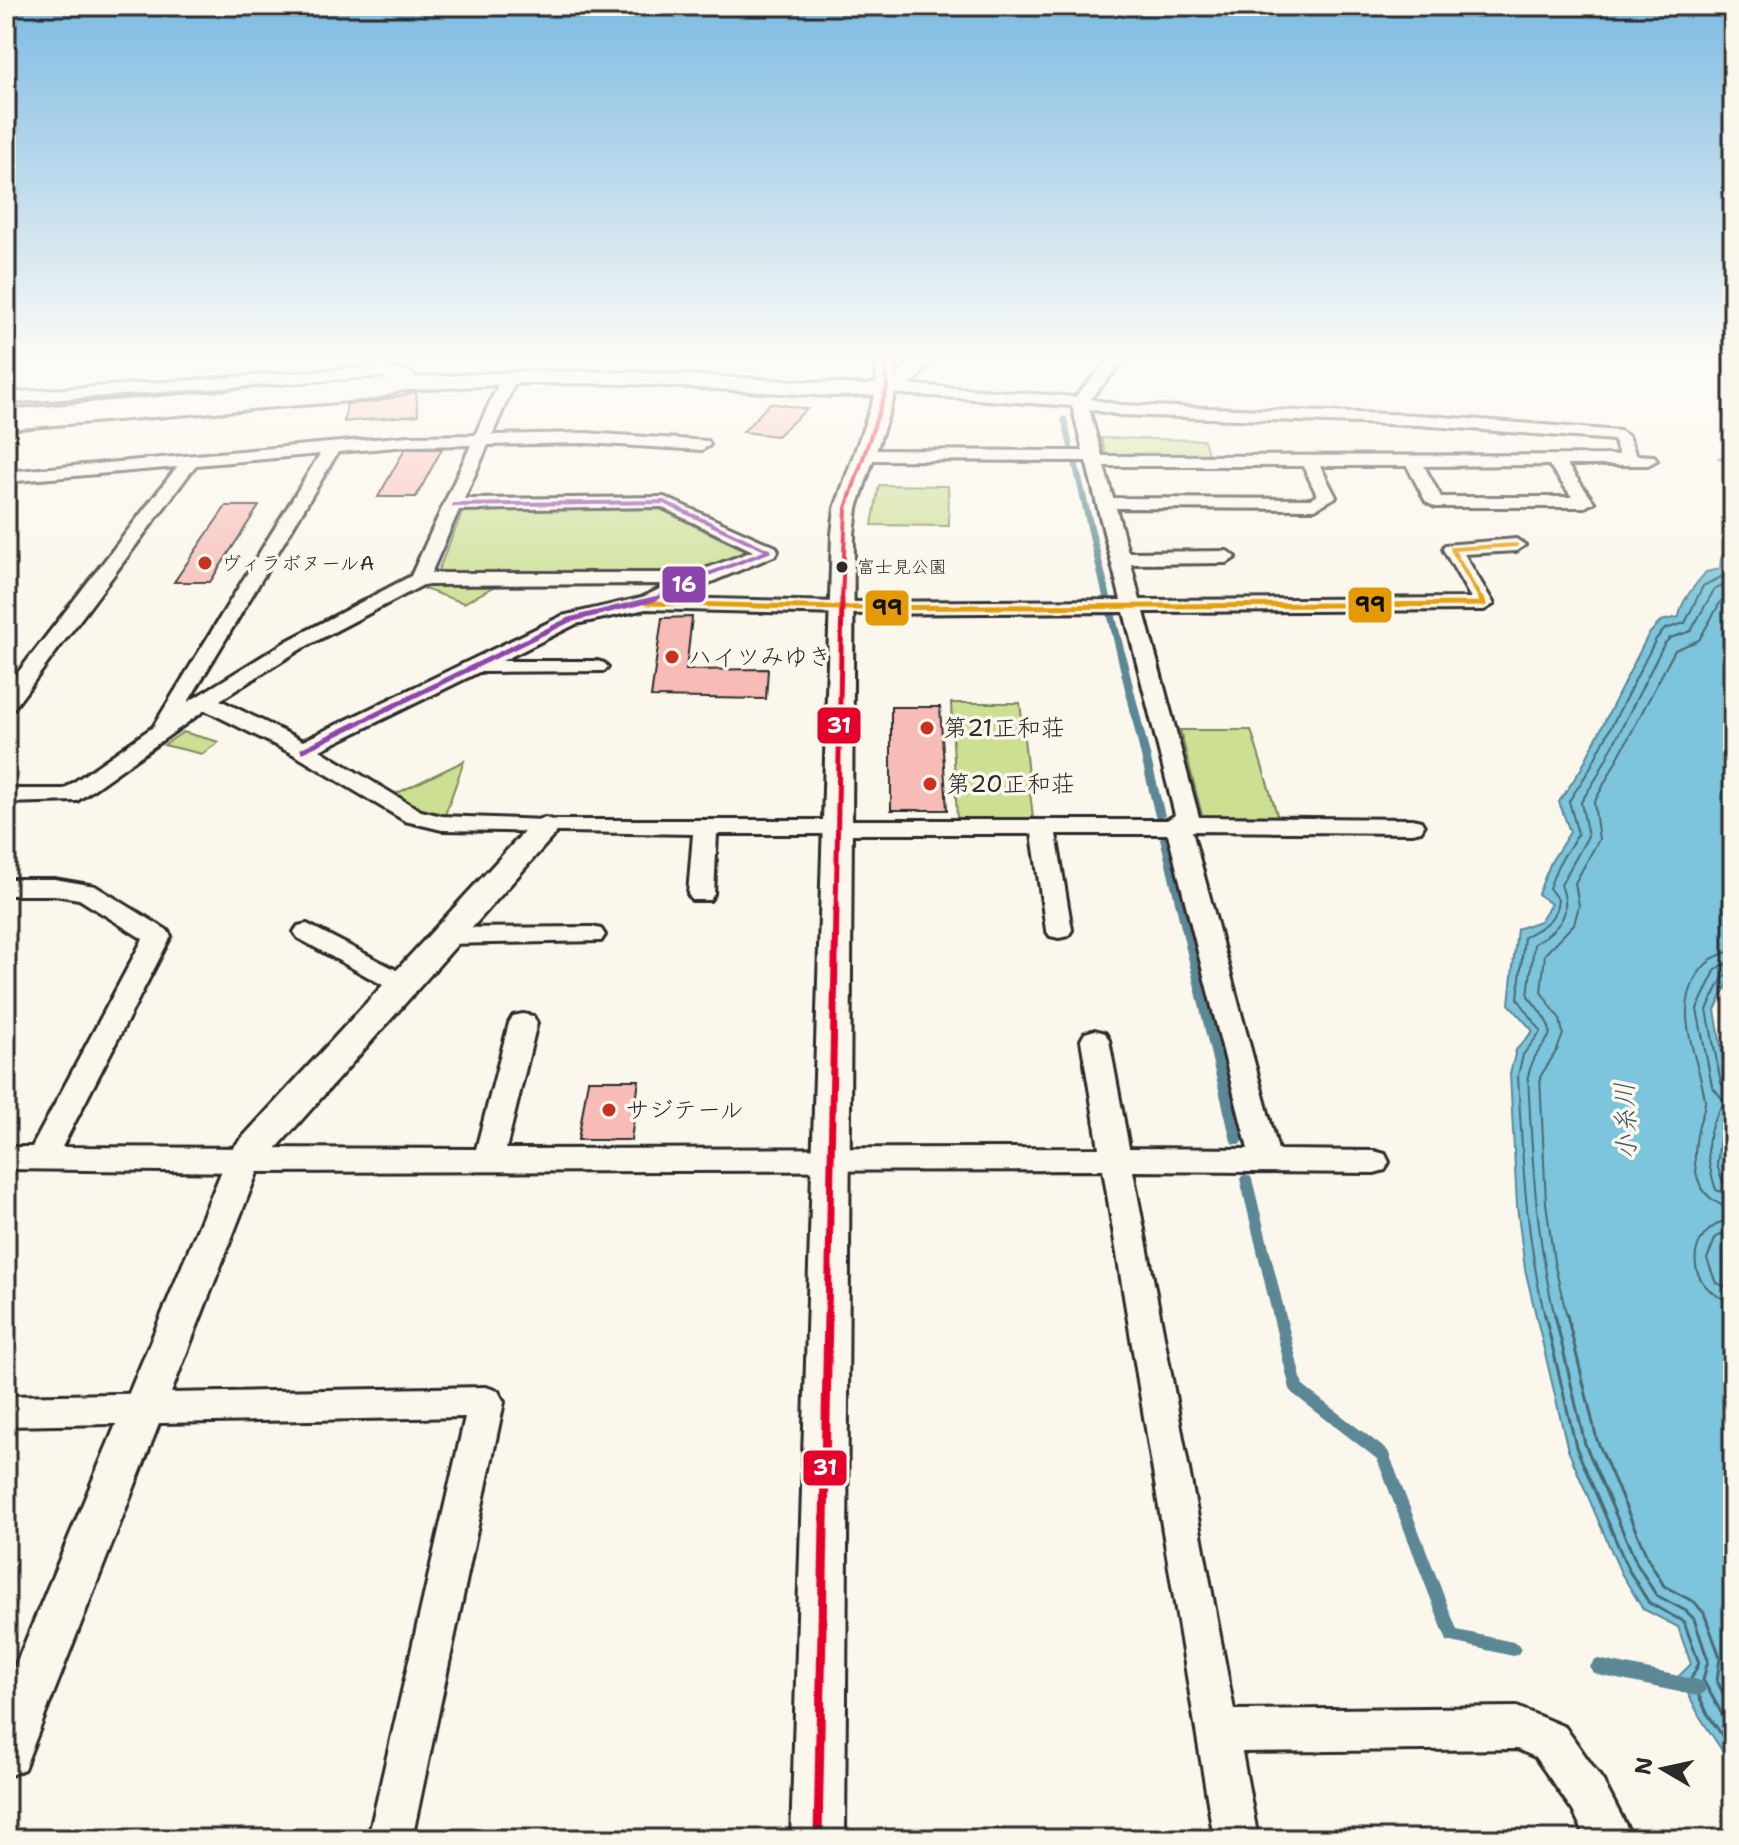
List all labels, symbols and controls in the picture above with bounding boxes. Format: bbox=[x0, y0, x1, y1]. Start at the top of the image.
place label: ヴィラボヌールA bbox=[221, 550, 374, 576]
marker: ヴィラボヌールA bbox=[196, 554, 214, 572]
place label: 富士見公園 bbox=[857, 555, 947, 579]
marker: 富士見公園 bbox=[834, 559, 850, 575]
line badge: 16 bbox=[661, 565, 707, 604]
text: 16 bbox=[672, 570, 696, 599]
line badge: 99 bbox=[1347, 586, 1393, 624]
line badge: 99 bbox=[864, 589, 910, 627]
text: 99 bbox=[1355, 590, 1385, 619]
text: 99 bbox=[872, 593, 902, 622]
place label: ハイツみゆき bbox=[688, 641, 832, 673]
marker: ハイツみゆき bbox=[663, 648, 681, 666]
line badge: 31 bbox=[816, 706, 862, 745]
text: 31 bbox=[827, 711, 851, 740]
place label: 第21正和荘 bbox=[943, 712, 1065, 744]
marker: 第21正和荘 bbox=[918, 719, 936, 737]
place label: 第20正和荘 bbox=[946, 768, 1075, 800]
marker: 第20正和荘 bbox=[921, 775, 939, 793]
water label: 小糸川 bbox=[1606, 1081, 1644, 1161]
place label: サジテール bbox=[625, 1094, 744, 1126]
marker: サジテール bbox=[600, 1101, 618, 1119]
line badge: 31 bbox=[802, 1449, 848, 1487]
text: 31 bbox=[813, 1453, 837, 1482]
north arrow bbox=[1623, 1729, 1703, 1809]
text: N bbox=[1628, 1755, 1659, 1777]

